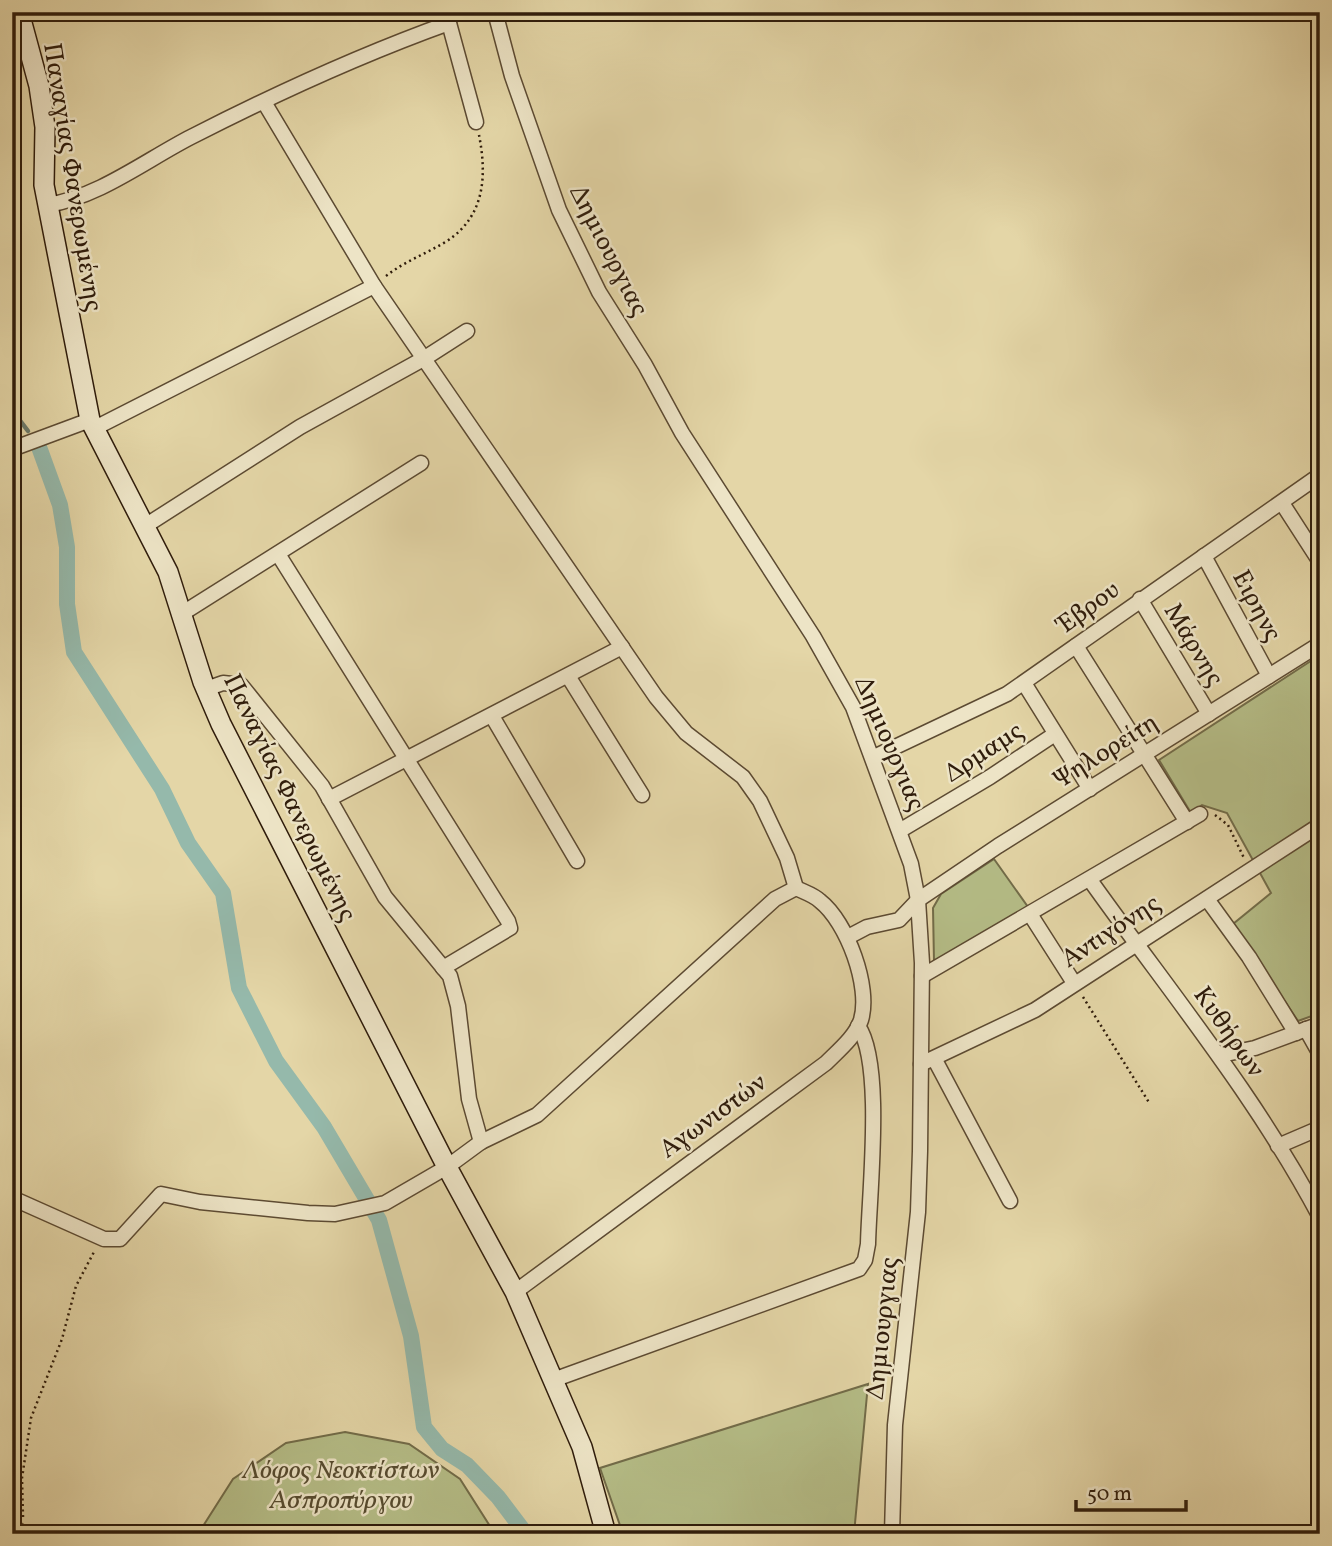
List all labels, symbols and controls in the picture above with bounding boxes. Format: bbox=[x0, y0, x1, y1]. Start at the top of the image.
street label: Παναγίας Φανερωμένης bbox=[33, 40, 111, 314]
street label: Δημιουργιας bbox=[560, 179, 657, 323]
street label: Ειρηνς bbox=[1222, 564, 1290, 648]
street label: Έβρου bbox=[1048, 573, 1128, 644]
street label: Μάρνης bbox=[1154, 597, 1232, 694]
street label: Παναγίας Φανερωμένης bbox=[214, 668, 365, 928]
street label: Δημιουργιας bbox=[845, 671, 934, 817]
street label: Ψηλορείτη bbox=[1046, 705, 1166, 798]
street label: Δρμαμς bbox=[937, 714, 1031, 792]
street label: Αντιγόνης bbox=[1054, 886, 1168, 977]
street label: Κυθήρων bbox=[1184, 979, 1273, 1085]
street label: Αγωνιστών bbox=[652, 1065, 774, 1168]
street label: Δημιουργιας bbox=[858, 1255, 908, 1401]
park label: Λόφος Νεοκτίστων Ασπροπύργου bbox=[241, 1453, 440, 1519]
scale bar bbox=[1076, 1469, 1187, 1513]
text: 50 m bbox=[1087, 1480, 1132, 1509]

